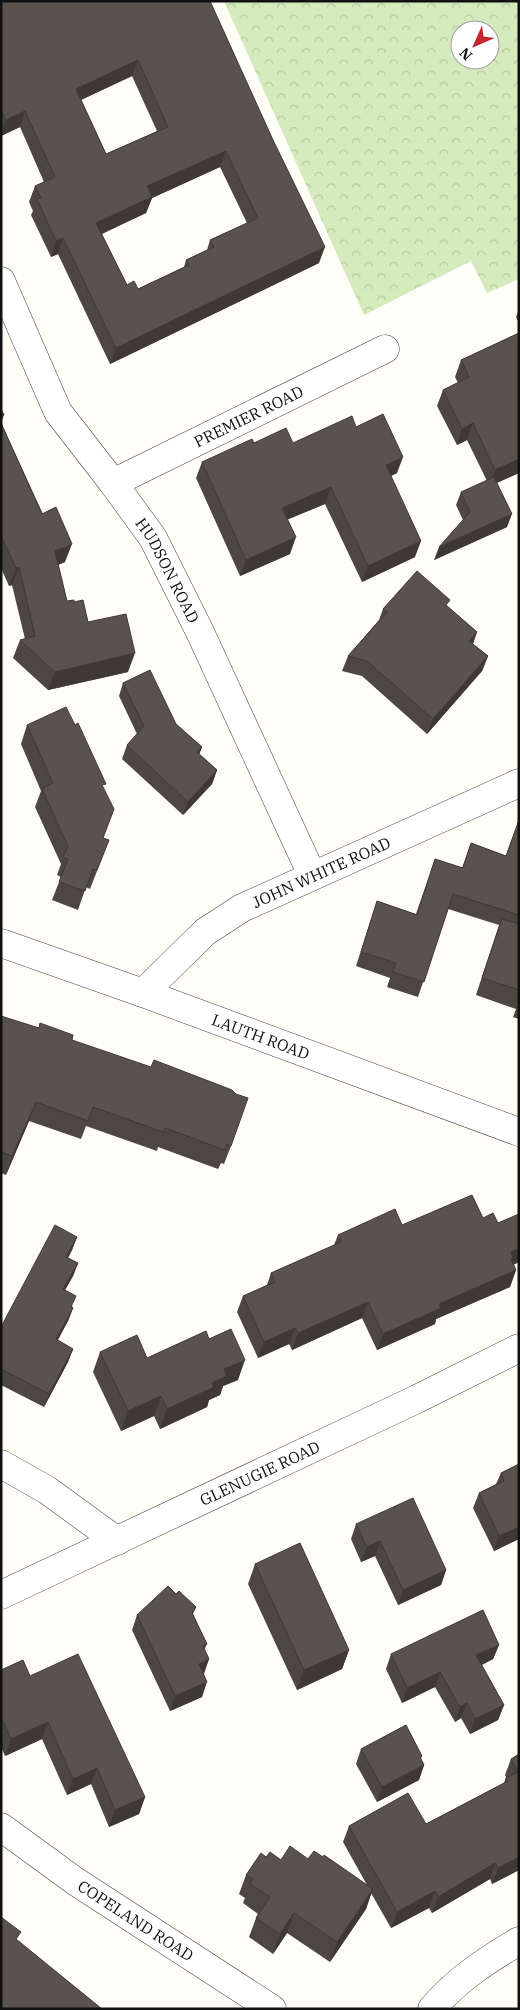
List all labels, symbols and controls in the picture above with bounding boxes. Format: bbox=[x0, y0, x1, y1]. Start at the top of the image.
north arrow bbox=[450, 20, 500, 70]
text: N bbox=[456, 44, 476, 64]
street label: PREMIER ROAD bbox=[191, 381, 306, 452]
street label: HUDSON ROAD bbox=[131, 514, 204, 626]
street label: JOHN WHITE ROAD bbox=[249, 832, 393, 912]
street label: LAUTH ROAD bbox=[209, 1009, 312, 1064]
street label: GLENUGIE ROAD bbox=[196, 1436, 323, 1510]
street label: COPELAND ROAD bbox=[74, 1876, 197, 1965]

